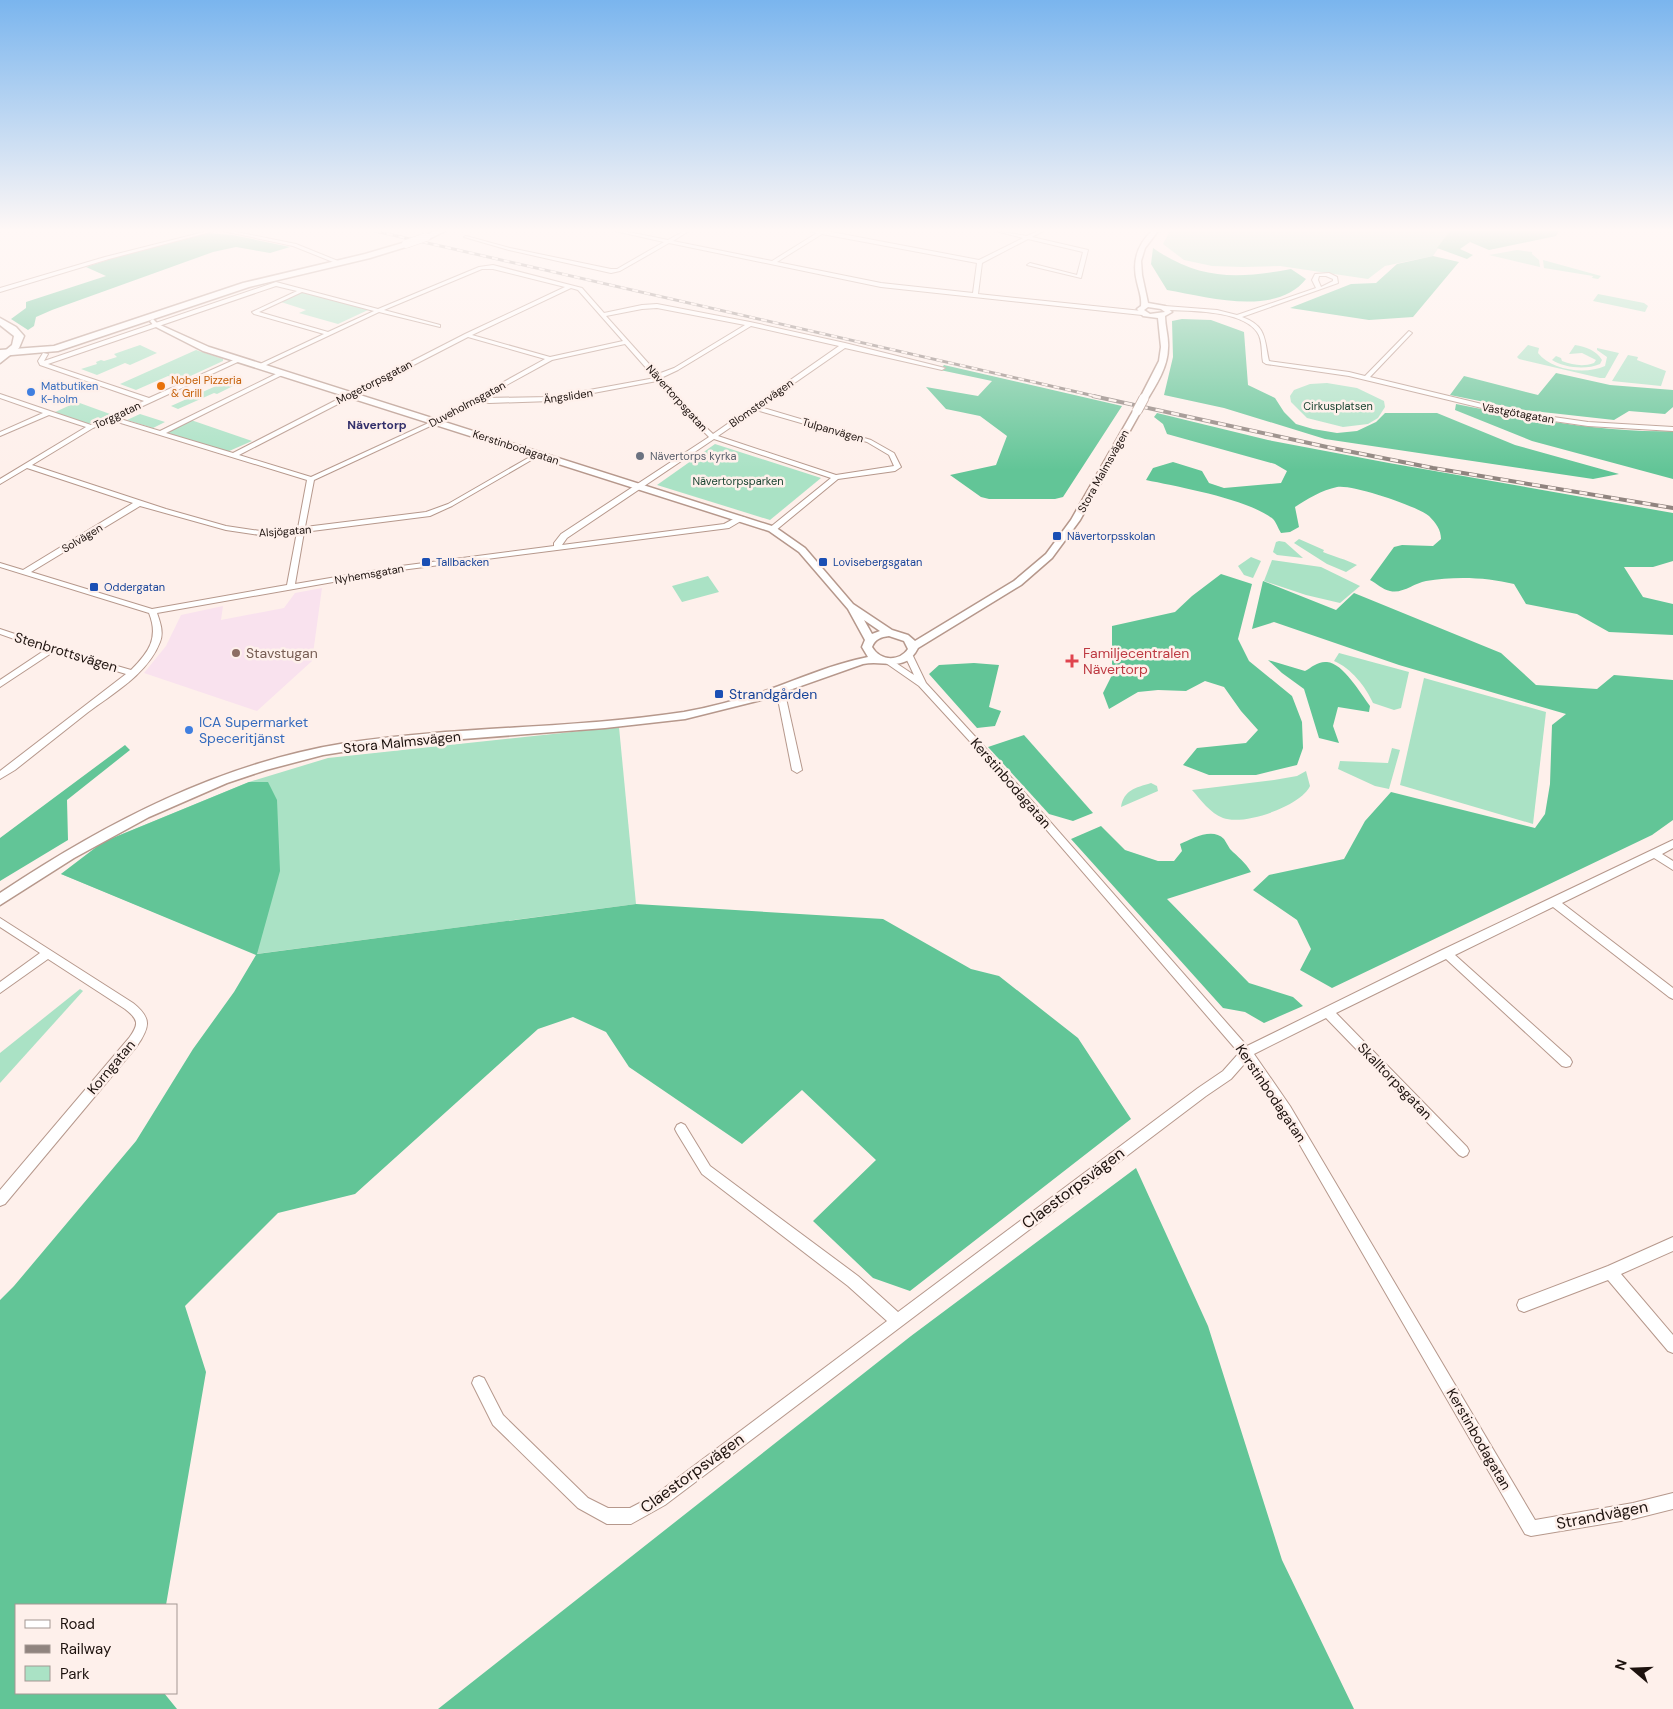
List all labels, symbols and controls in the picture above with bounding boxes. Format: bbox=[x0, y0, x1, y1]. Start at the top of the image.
street label: Mogetorpsgatan bbox=[334, 357, 414, 407]
street label: Nävertorpsgatan bbox=[643, 362, 711, 434]
place label: Nobel Pizzeria & Grill bbox=[171, 373, 242, 400]
street label: Blomstervägen bbox=[726, 376, 796, 430]
street label: Duveholmsgatan bbox=[426, 378, 508, 430]
place label: Matbutiken K-holm bbox=[41, 379, 98, 406]
marker: Nobel Pizzeria & Grill bbox=[155, 380, 167, 392]
marker: Matbutiken K-holm bbox=[25, 386, 37, 398]
street label: Ängsliden bbox=[542, 386, 594, 406]
street label: Torggatan bbox=[91, 398, 143, 432]
park label: Cirkusplatsen bbox=[1303, 399, 1373, 413]
street label: Västgötagatan bbox=[1481, 400, 1555, 426]
street label: Tulpanvägen bbox=[801, 415, 865, 445]
district label: Nävertorp bbox=[347, 417, 407, 433]
street label: Kerstinbodagatan bbox=[471, 426, 561, 468]
street label: Stora Malmsvägen bbox=[1074, 427, 1132, 515]
place label: Nävertorps kyrka bbox=[650, 449, 737, 463]
marker: Nävertorps kyrka bbox=[634, 450, 646, 462]
park label: Nävertorpsparken bbox=[692, 474, 784, 488]
street label: Solvägen bbox=[59, 520, 105, 556]
street label: Alsjögatan bbox=[258, 522, 312, 540]
place label: Nävertorpsskolan bbox=[1067, 529, 1155, 543]
marker: Nävertorpsskolan bbox=[1051, 530, 1063, 542]
place label: Tallbacken bbox=[436, 555, 489, 569]
place label: Lovisebergsgatan bbox=[833, 555, 922, 569]
marker: Tallbacken bbox=[420, 556, 432, 568]
marker: Lovisebergsgatan bbox=[817, 556, 829, 568]
street label: Nyhemsgatan bbox=[333, 561, 405, 587]
place label: Oddergatan bbox=[104, 580, 165, 594]
marker: Oddergatan bbox=[88, 581, 100, 593]
street label: Stenbrottsvägen bbox=[12, 628, 120, 676]
place label: Stavstugan bbox=[246, 644, 318, 662]
place label: Familjecentralen Nävertorp bbox=[1083, 644, 1189, 678]
marker: Stavstugan bbox=[230, 647, 242, 659]
marker: Familjecentralen Nävertorp bbox=[1065, 654, 1079, 668]
place label: Strandgården bbox=[729, 685, 817, 703]
marker: Strandgården bbox=[713, 688, 725, 700]
place label: ICA Supermarket Speceritjänst bbox=[199, 713, 308, 747]
marker: ICA Supermarket Speceritjänst bbox=[183, 724, 195, 736]
street label: Stora Malmsvägen bbox=[342, 727, 462, 757]
street label: Kerstinbodagatan bbox=[967, 734, 1055, 832]
street label: Korngatan bbox=[83, 1036, 139, 1098]
street label: Skalltorpsgatan bbox=[1354, 1039, 1436, 1123]
street label: Kerstinbodagatan bbox=[1232, 1041, 1310, 1145]
street label: Claestorpsvägen bbox=[1017, 1143, 1129, 1233]
street label: Kerstinbodagatan bbox=[1443, 1385, 1515, 1493]
street label: Claestorpsvägen bbox=[636, 1428, 748, 1518]
street label: Strandvägen bbox=[1554, 1496, 1650, 1534]
legend bbox=[15, 1604, 178, 1694]
text: Road bbox=[60, 1614, 95, 1634]
text: Railway bbox=[60, 1639, 112, 1659]
north arrow bbox=[1608, 1644, 1658, 1694]
text: N bbox=[1611, 1657, 1631, 1673]
text: Park bbox=[60, 1664, 90, 1684]

